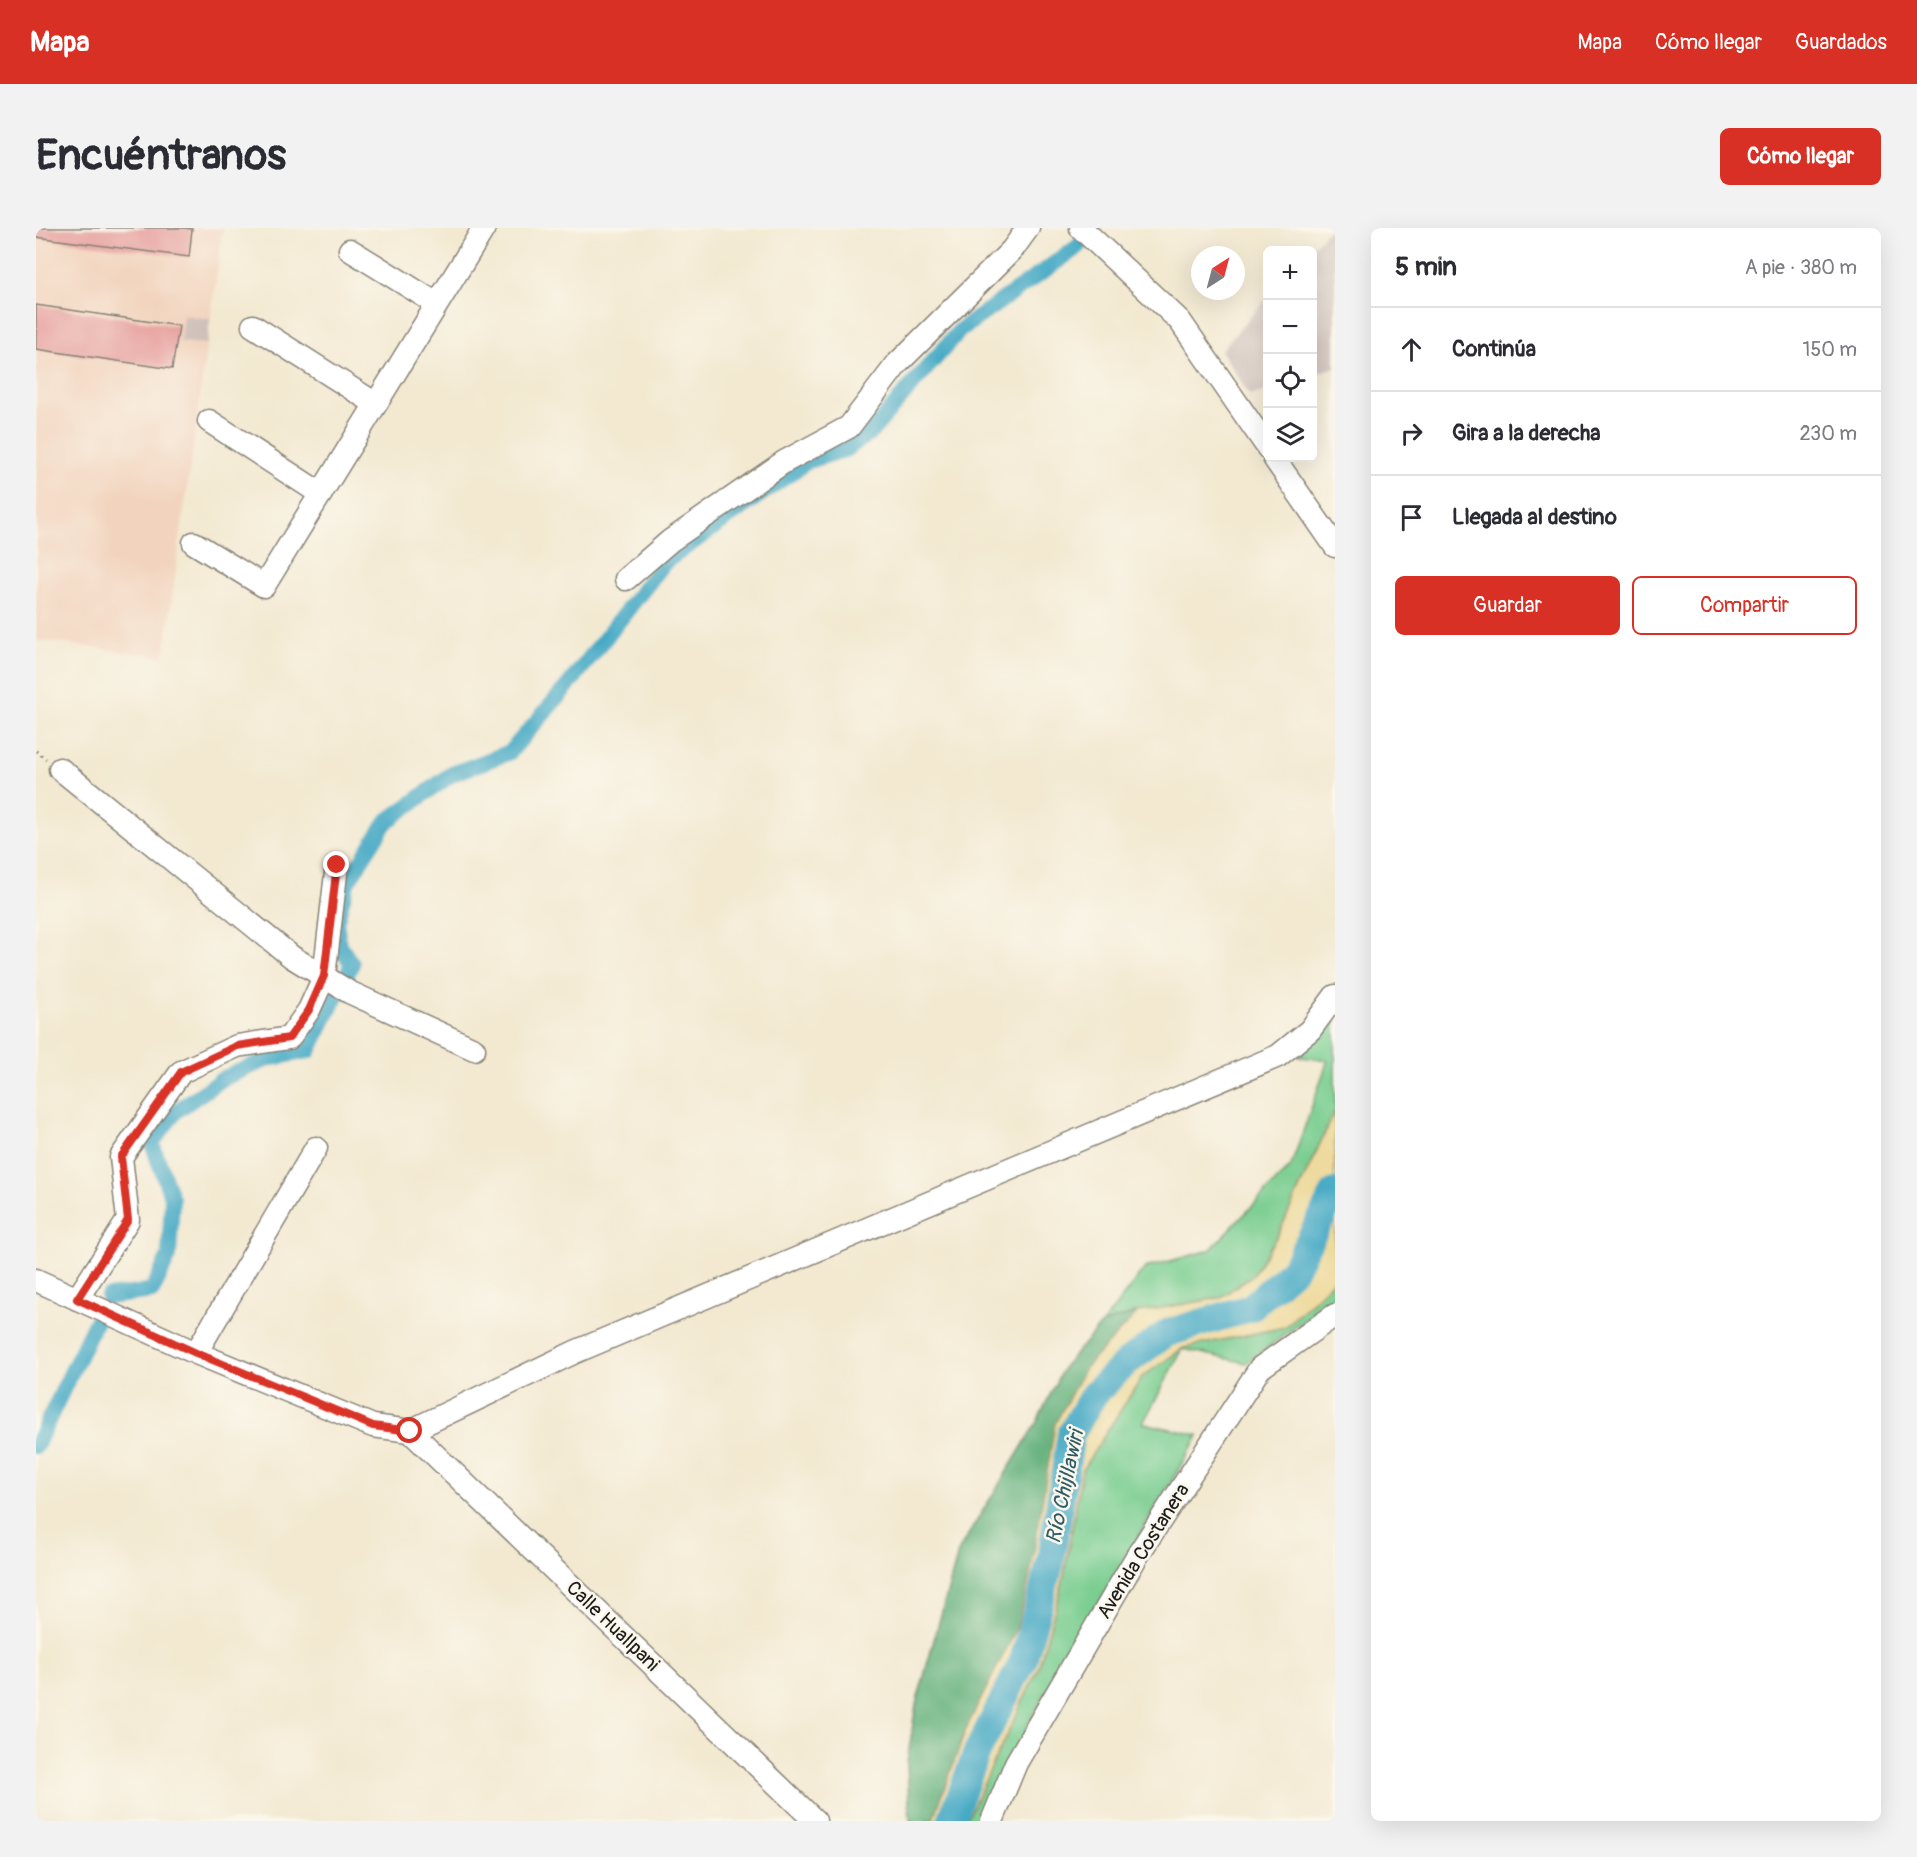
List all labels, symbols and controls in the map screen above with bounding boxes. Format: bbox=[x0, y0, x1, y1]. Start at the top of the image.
text: Mapa bbox=[30, 25, 89, 60]
text: Mapa bbox=[1577, 29, 1622, 56]
text: Cómo llegar bbox=[1655, 29, 1762, 56]
text: Guardados bbox=[1795, 29, 1887, 56]
button: Cómo llegar bbox=[1720, 128, 1881, 185]
text: Encuéntranos bbox=[36, 130, 286, 182]
north arrow bbox=[1191, 246, 1245, 300]
map controls bbox=[1263, 246, 1317, 462]
button: + bbox=[1263, 246, 1317, 300]
text: 5 min bbox=[1395, 251, 1457, 283]
text: A pie · 380 m bbox=[1745, 255, 1857, 280]
button: − bbox=[1263, 300, 1317, 354]
icon: ahead bbox=[1395, 333, 1428, 366]
text: Continúa bbox=[1452, 335, 1536, 363]
text: 150 m bbox=[1803, 337, 1857, 362]
button: locate bbox=[1263, 354, 1317, 408]
button: layers bbox=[1263, 408, 1317, 462]
icon: right bbox=[1395, 417, 1428, 450]
text: Gira a la derecha bbox=[1452, 419, 1600, 447]
text: 230 m bbox=[1800, 421, 1857, 446]
icon: arrive bbox=[1395, 501, 1428, 534]
text: Llegada al destino bbox=[1452, 503, 1617, 531]
button: Guardar bbox=[1395, 576, 1620, 635]
button: Compartir bbox=[1632, 576, 1857, 635]
route end bbox=[323, 851, 349, 877]
route start bbox=[396, 1417, 422, 1443]
water label: Río Chijllawiri bbox=[1040, 1425, 1091, 1546]
street label: Avenida Costanera bbox=[1091, 1479, 1195, 1623]
street label: Calle Huallpani bbox=[561, 1575, 665, 1677]

